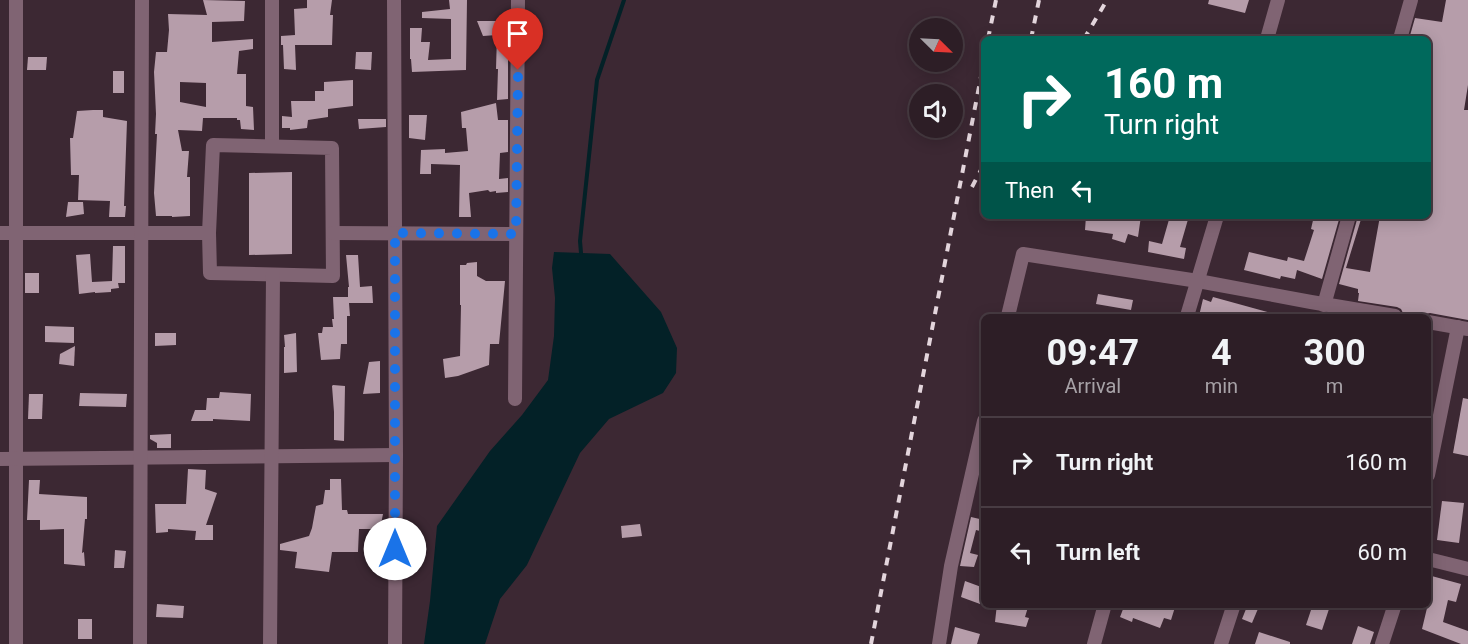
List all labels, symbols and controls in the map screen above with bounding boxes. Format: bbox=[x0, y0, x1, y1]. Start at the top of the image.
pin bbox=[492, 8, 543, 70]
icon: arrive bbox=[501, 17, 534, 50]
north arrow bbox=[909, 18, 963, 72]
map controls bbox=[909, 18, 963, 138]
text: 160 m bbox=[1104, 59, 1223, 108]
icon: right bbox=[1005, 60, 1083, 138]
button: sound bbox=[909, 84, 963, 138]
text: Turn right bbox=[1104, 109, 1219, 141]
icon: left bbox=[1066, 174, 1099, 207]
text: Then bbox=[1005, 178, 1054, 203]
text: 09:47 bbox=[1046, 332, 1139, 374]
text: 4 bbox=[1211, 332, 1232, 374]
text: 300 bbox=[1304, 332, 1366, 374]
text: Arrival bbox=[1064, 374, 1121, 398]
text: min bbox=[1205, 374, 1238, 398]
text: m bbox=[1326, 374, 1343, 398]
icon: right bbox=[1005, 446, 1038, 479]
text: Turn right bbox=[1056, 450, 1153, 475]
text: 160 m bbox=[1345, 450, 1407, 475]
position arrow bbox=[363, 517, 427, 581]
icon: left bbox=[1005, 536, 1038, 569]
text: Turn left bbox=[1056, 540, 1140, 565]
text: 60 m bbox=[1358, 540, 1407, 565]

